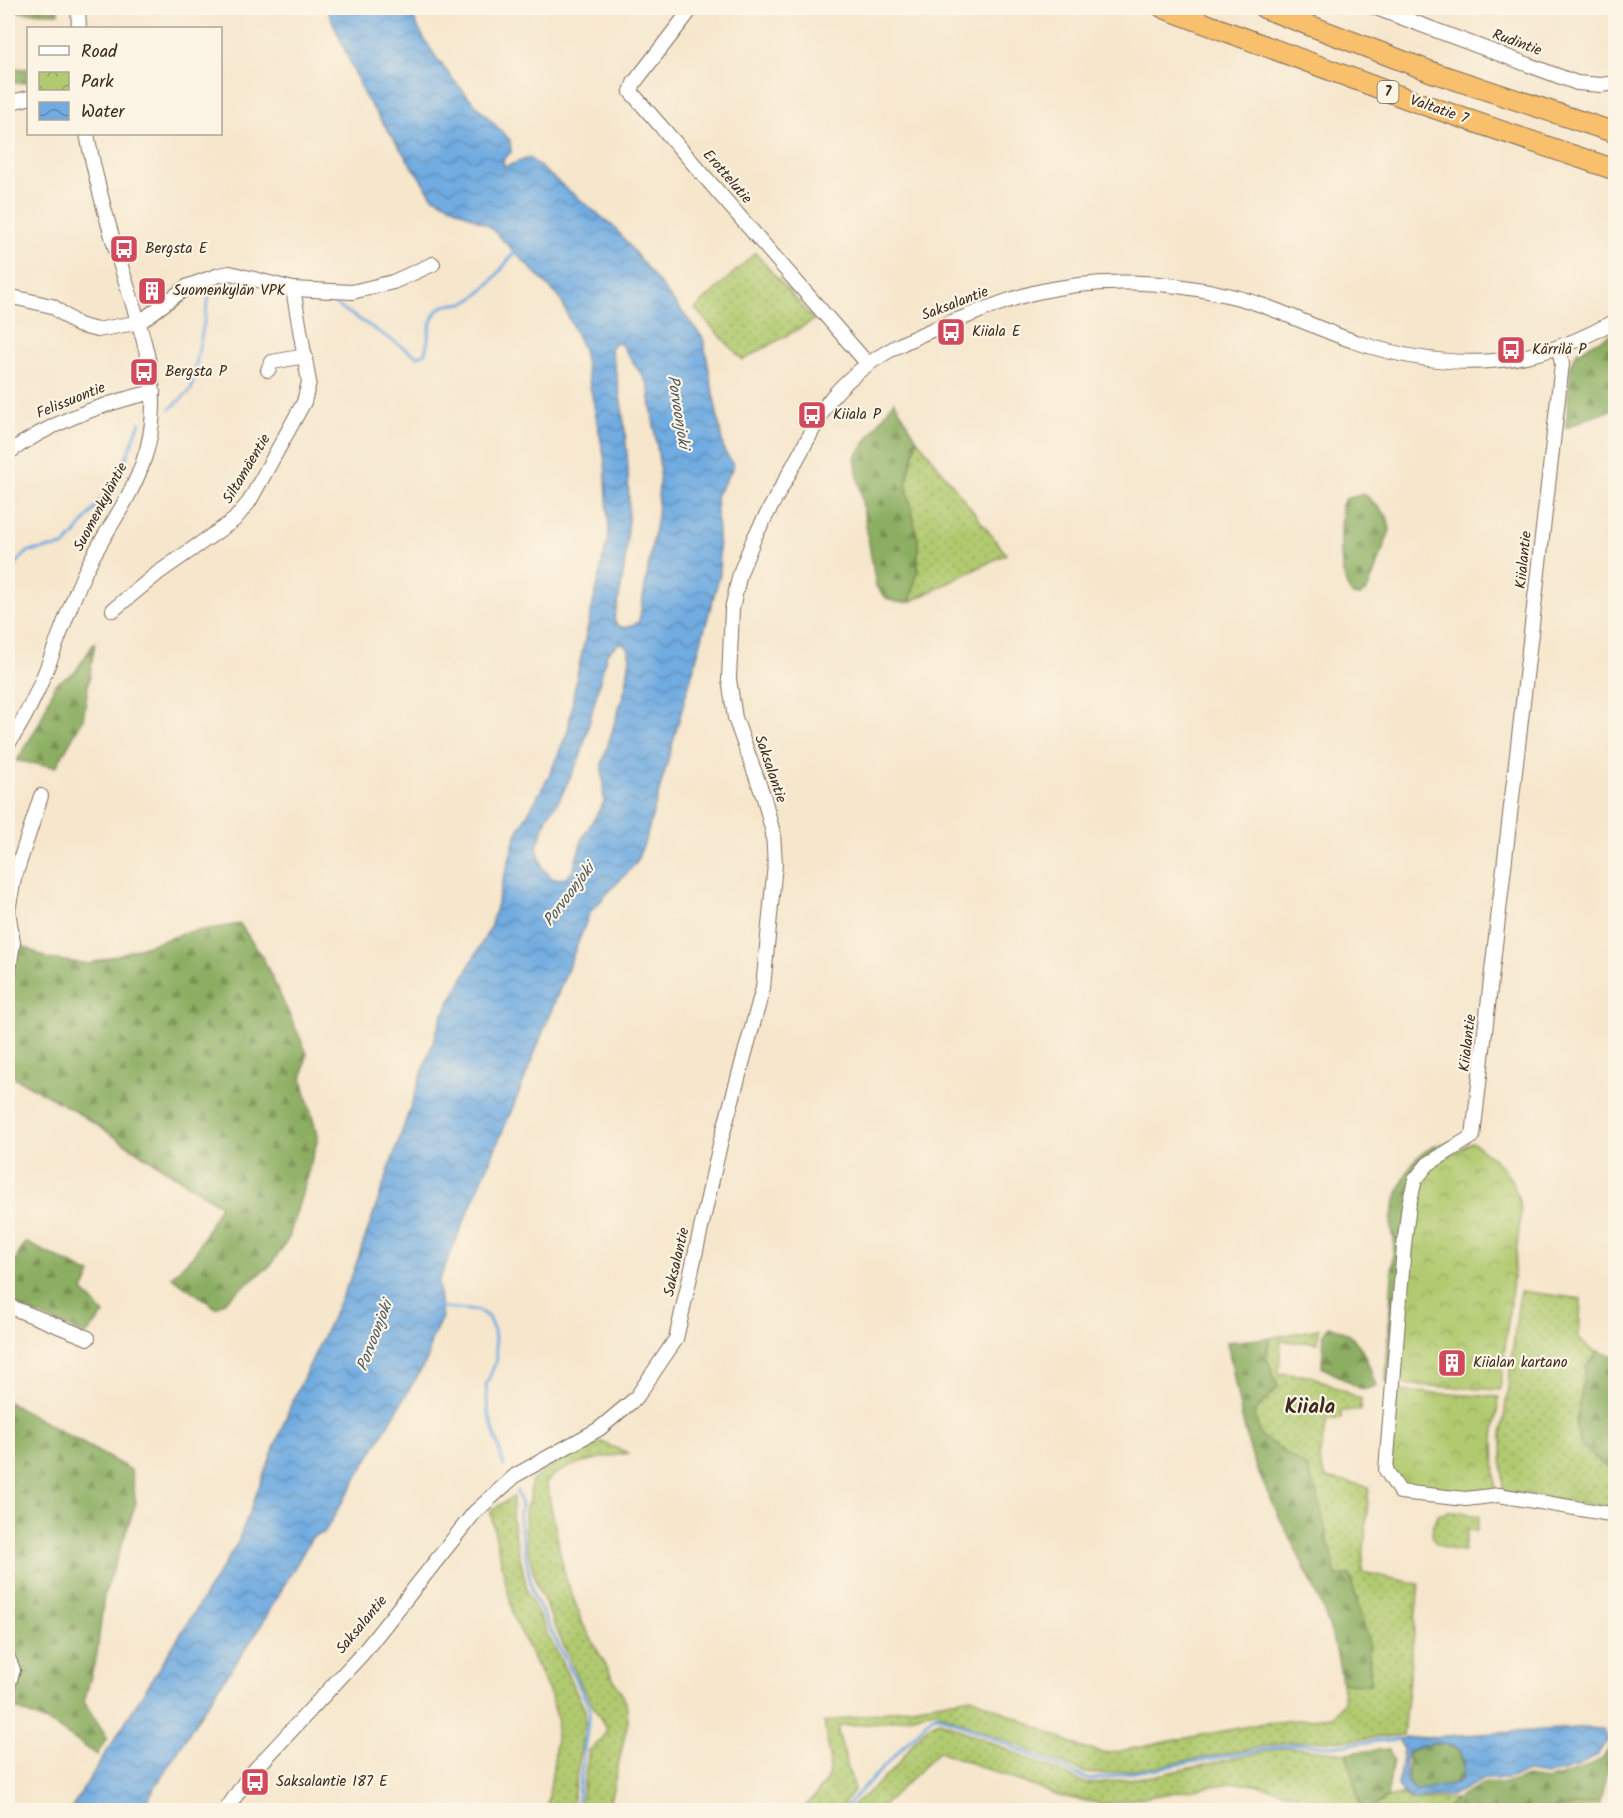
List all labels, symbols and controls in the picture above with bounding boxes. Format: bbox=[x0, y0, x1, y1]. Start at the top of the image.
street label: Rudintie bbox=[1489, 23, 1545, 63]
legend bbox=[27, 27, 222, 135]
text: Road bbox=[81, 38, 118, 67]
text: Park bbox=[81, 68, 114, 97]
road number: 7 bbox=[1378, 81, 1398, 103]
street label: Valtatie 7 bbox=[1406, 89, 1473, 132]
text: Water bbox=[81, 98, 126, 127]
street label: Erottelutie bbox=[696, 144, 758, 210]
bus stop icon: Bergsta E bbox=[108, 233, 140, 265]
place label: Bergsta E bbox=[145, 237, 209, 261]
building icon: Suomenkylän VPK bbox=[136, 275, 168, 307]
place label: Suomenkylän VPK bbox=[173, 279, 286, 303]
street label: Saksalantie bbox=[918, 280, 992, 328]
bus stop icon: Kiiala E bbox=[935, 316, 967, 348]
place label: Kiiala E bbox=[972, 320, 1022, 344]
bus stop icon: Kärrilä P bbox=[1495, 334, 1527, 366]
place label: Kärrilä P bbox=[1532, 338, 1587, 362]
bus stop icon: Bergsta P bbox=[128, 356, 160, 388]
place label: Bergsta P bbox=[165, 360, 228, 384]
water label: Porvoonjoki bbox=[660, 374, 697, 453]
street label: Felissuontie bbox=[33, 376, 109, 426]
bus stop icon: Kiiala P bbox=[796, 399, 828, 431]
place label: Kiiala P bbox=[833, 403, 882, 427]
street label: Siltamäentie bbox=[217, 429, 277, 509]
street label: Suomenkyläntie bbox=[67, 458, 135, 556]
street label: Kiialantie bbox=[1509, 530, 1539, 590]
street label: Saksalantie bbox=[747, 732, 793, 806]
water label: Porvoonjoki bbox=[537, 856, 603, 932]
street label: Kiialantie bbox=[1453, 1013, 1483, 1073]
street label: Saksalantie bbox=[657, 1225, 697, 1299]
water label: Porvoonjoki bbox=[350, 1294, 401, 1375]
building icon: Kiialan kartano bbox=[1436, 1347, 1468, 1379]
place label: Kiialan kartano bbox=[1473, 1351, 1568, 1375]
district label: Kiiala bbox=[1285, 1391, 1336, 1424]
street label: Saksalantie bbox=[330, 1590, 394, 1660]
bus stop icon: Saksalantie 187 E bbox=[239, 1766, 271, 1798]
place label: Saksalantie 187 E bbox=[276, 1770, 389, 1794]

